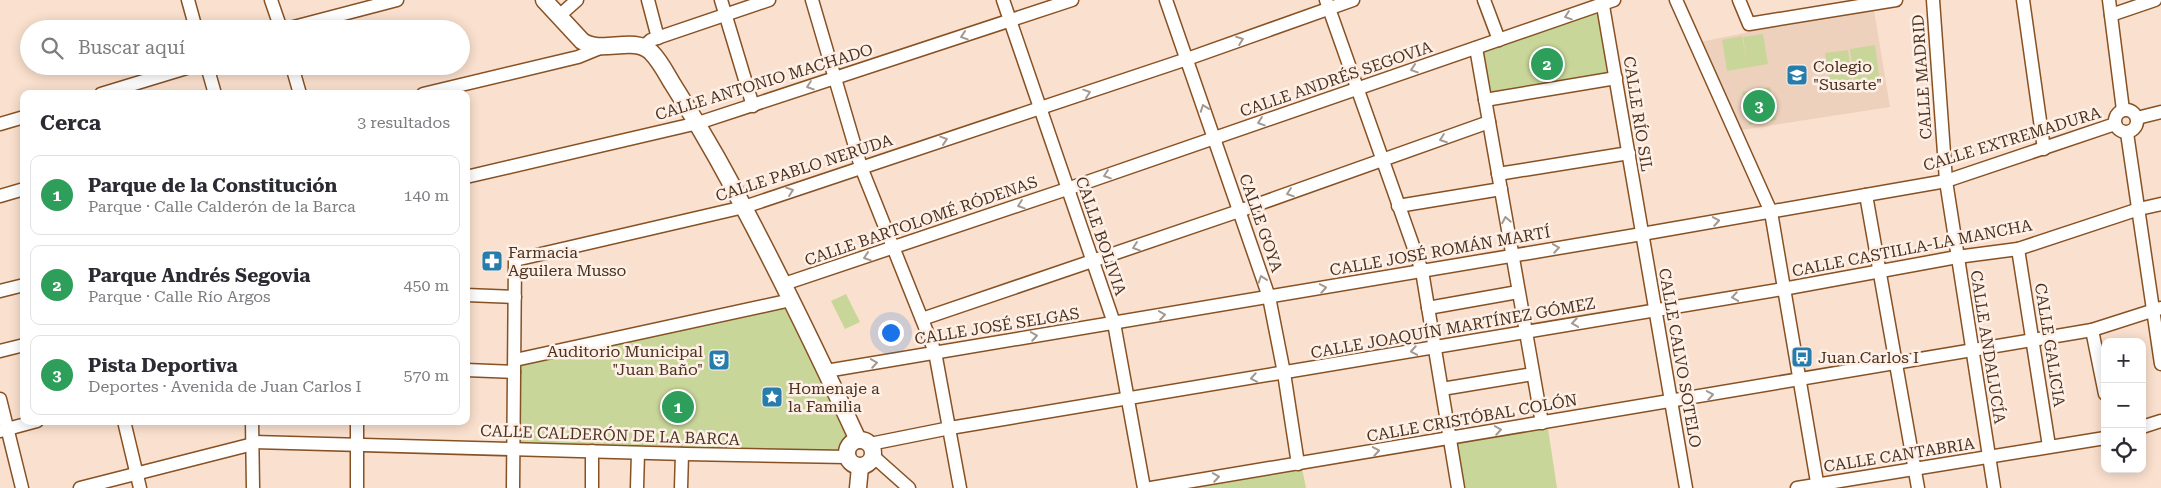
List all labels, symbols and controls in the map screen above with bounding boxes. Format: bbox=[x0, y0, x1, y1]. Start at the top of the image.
one-way arrow bbox=[1564, 10, 1573, 20]
street label: CALLE MADRID bbox=[1908, 14, 1936, 140]
search box bbox=[20, 20, 470, 75]
one-way arrow bbox=[960, 30, 969, 40]
icon: search bbox=[38, 34, 66, 62]
text: Buscar aquí bbox=[78, 36, 185, 59]
one-way arrow bbox=[1236, 36, 1244, 46]
street label: CALLE ANDRÉS SEGOVIA bbox=[1237, 37, 1435, 121]
street label: CALLE ANTONIO MACHADO bbox=[653, 40, 875, 124]
pin: 2 bbox=[1531, 45, 1563, 83]
street label: CALLE RÍO SIL bbox=[1620, 55, 1657, 173]
place label: Colegio "Susarte" bbox=[1813, 57, 1882, 94]
one-way arrow bbox=[1411, 63, 1419, 73]
school or university icon: Colegio "Susarte" bbox=[1785, 63, 1809, 87]
one-way arrow bbox=[806, 81, 814, 91]
pin: 3 bbox=[1743, 87, 1775, 125]
one-way arrow bbox=[1082, 88, 1090, 98]
street label: CALLE EXTREMADURA bbox=[1921, 103, 2104, 175]
one-way arrow bbox=[1200, 105, 1210, 113]
text: Cerca bbox=[40, 111, 101, 135]
text: 3 resultados bbox=[357, 113, 450, 132]
one-way arrow bbox=[1257, 116, 1266, 126]
street label: CALLE PABLO NERUDA bbox=[713, 130, 896, 206]
one-way arrow bbox=[1439, 133, 1448, 143]
one-way arrow bbox=[939, 135, 948, 145]
one-way arrow bbox=[1104, 169, 1112, 179]
street label: CALLE GOYA bbox=[1235, 171, 1287, 275]
street label: CALLE BARTOLOMÉ RÓDENAS bbox=[802, 172, 1040, 270]
text: Parque de la Constitución bbox=[88, 174, 337, 197]
street label: CALLE BOLIVIA bbox=[1072, 174, 1131, 299]
text: 1 bbox=[53, 186, 61, 205]
text: 140 m bbox=[403, 186, 449, 205]
one-way arrow bbox=[785, 187, 794, 197]
one-way arrow bbox=[1286, 187, 1295, 197]
text: Parque · Calle Calderón de la Barca bbox=[88, 197, 356, 216]
one-way arrow bbox=[1018, 199, 1026, 209]
street label: CALLE CASTILLA-LA MANCHA bbox=[1790, 215, 2034, 281]
one-way arrow bbox=[1501, 216, 1511, 224]
one-way arrow bbox=[1712, 217, 1721, 227]
street label: CALLE JOSÉ ROMÁN MARTÍ bbox=[1328, 222, 1552, 280]
one-way arrow bbox=[1133, 241, 1141, 251]
place label: Farmacia Aguilera Musso bbox=[508, 243, 627, 280]
one-way arrow bbox=[1552, 243, 1560, 254]
pharmacy icon: Farmacia Aguilera Musso bbox=[480, 249, 504, 273]
one-way arrow bbox=[864, 251, 872, 261]
text: Parque Andrés Segovia bbox=[88, 264, 310, 287]
street label: CALLE CALVO SOTELO bbox=[1655, 267, 1705, 449]
street label: CALLE ANDALUCÍA bbox=[1966, 269, 2010, 426]
one-way arrow bbox=[1258, 275, 1268, 283]
text: 2 bbox=[53, 276, 61, 295]
text: 450 m bbox=[403, 276, 449, 295]
street label: CALLE GALICIA bbox=[2031, 282, 2069, 409]
one-way arrow bbox=[1318, 283, 1327, 293]
text: Parque · Calle Río Argos bbox=[88, 287, 271, 306]
one-way arrow bbox=[1731, 291, 1739, 302]
street label: CALLE JOAQUÍN MARTÍNEZ GÓMEZ bbox=[1309, 294, 1597, 362]
street label: CALLE JOSÉ SELGAS bbox=[913, 304, 1081, 348]
one-way arrow bbox=[1158, 310, 1167, 320]
one-way arrow bbox=[1570, 318, 1579, 328]
your location bbox=[878, 320, 904, 346]
one-way arrow bbox=[1030, 331, 1038, 342]
map controls bbox=[2101, 338, 2146, 473]
button: + bbox=[2101, 338, 2146, 383]
place label: Auditorio Municipal "Juan Baño" bbox=[547, 342, 703, 379]
one-way arrow bbox=[1410, 345, 1419, 355]
bus stop icon: Juan Carlos I bbox=[1790, 345, 1814, 369]
theatre icon: Auditorio Municipal "Juan Baño" bbox=[707, 348, 731, 372]
place label: Juan Carlos I bbox=[1818, 348, 1919, 367]
text: Pista Deportiva bbox=[88, 354, 238, 377]
one-way arrow bbox=[869, 358, 878, 368]
text: 3 bbox=[53, 366, 61, 385]
text: 570 m bbox=[403, 366, 449, 385]
one-way arrow bbox=[1250, 372, 1259, 382]
text: Deportes · Avenida de Juan Carlos I bbox=[88, 377, 362, 396]
place label: Homenaje a la Familia bbox=[788, 379, 880, 416]
button: − bbox=[2101, 383, 2146, 428]
place icon: Homenaje a la Familia bbox=[760, 385, 784, 409]
pin: 1 bbox=[662, 388, 694, 426]
street label: CALLE CRISTÓBAL COLÓN bbox=[1365, 390, 1579, 446]
one-way arrow bbox=[1706, 390, 1714, 400]
street label: CALLE CALDERÓN DE LA BARCA bbox=[480, 421, 741, 449]
one-way arrow bbox=[1494, 426, 1502, 436]
button: locate bbox=[2101, 428, 2146, 473]
street label: CALLE CANTABRIA bbox=[1822, 434, 1977, 476]
one-way arrow bbox=[1372, 446, 1381, 456]
one-way arrow bbox=[1212, 472, 1220, 483]

